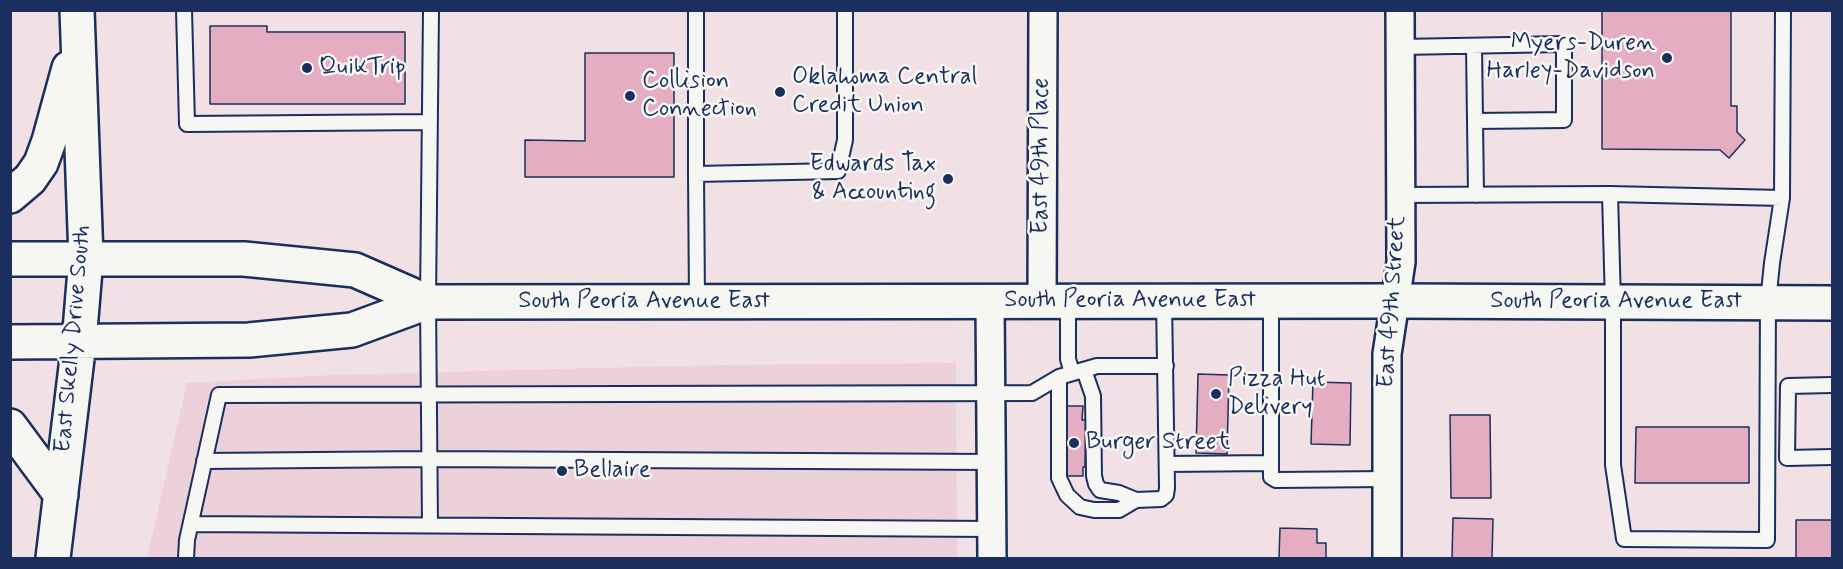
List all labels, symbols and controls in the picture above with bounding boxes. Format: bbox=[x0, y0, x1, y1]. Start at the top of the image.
place label: Myers-Duren Harley-Davidson bbox=[1487, 30, 1655, 86]
marker: Myers-Duren Harley-Davidson bbox=[1660, 51, 1674, 65]
place label: QuikTrip bbox=[319, 54, 406, 82]
marker: QuikTrip bbox=[300, 61, 314, 75]
place label: Oklahoma Central Credit Union bbox=[792, 64, 977, 120]
place label: Collision Connection bbox=[642, 68, 757, 124]
street label: East 49th Place bbox=[1028, 78, 1056, 234]
marker: Oklahoma Central Credit Union bbox=[773, 85, 787, 99]
marker: Collision Connection bbox=[623, 89, 637, 103]
place label: Edwards Tax & Accounting bbox=[810, 151, 936, 207]
marker: Edwards Tax & Accounting bbox=[941, 172, 955, 186]
street label: East 49th Street bbox=[1373, 215, 1413, 389]
street label: East Skelly Drive South bbox=[50, 224, 98, 454]
street label: South Peoria Avenue East bbox=[1004, 287, 1256, 315]
street label: South Peoria Avenue East bbox=[518, 288, 770, 316]
street label: South Peoria Avenue East bbox=[1490, 288, 1742, 316]
place label: Pizza Hut Delivery bbox=[1228, 366, 1325, 422]
marker: Pizza Hut Delivery bbox=[1209, 387, 1223, 401]
place label: Burger Street bbox=[1086, 429, 1231, 457]
marker: Burger Street bbox=[1067, 436, 1081, 450]
place label: Bellaire bbox=[574, 457, 651, 485]
marker: Bellaire bbox=[555, 464, 569, 478]

